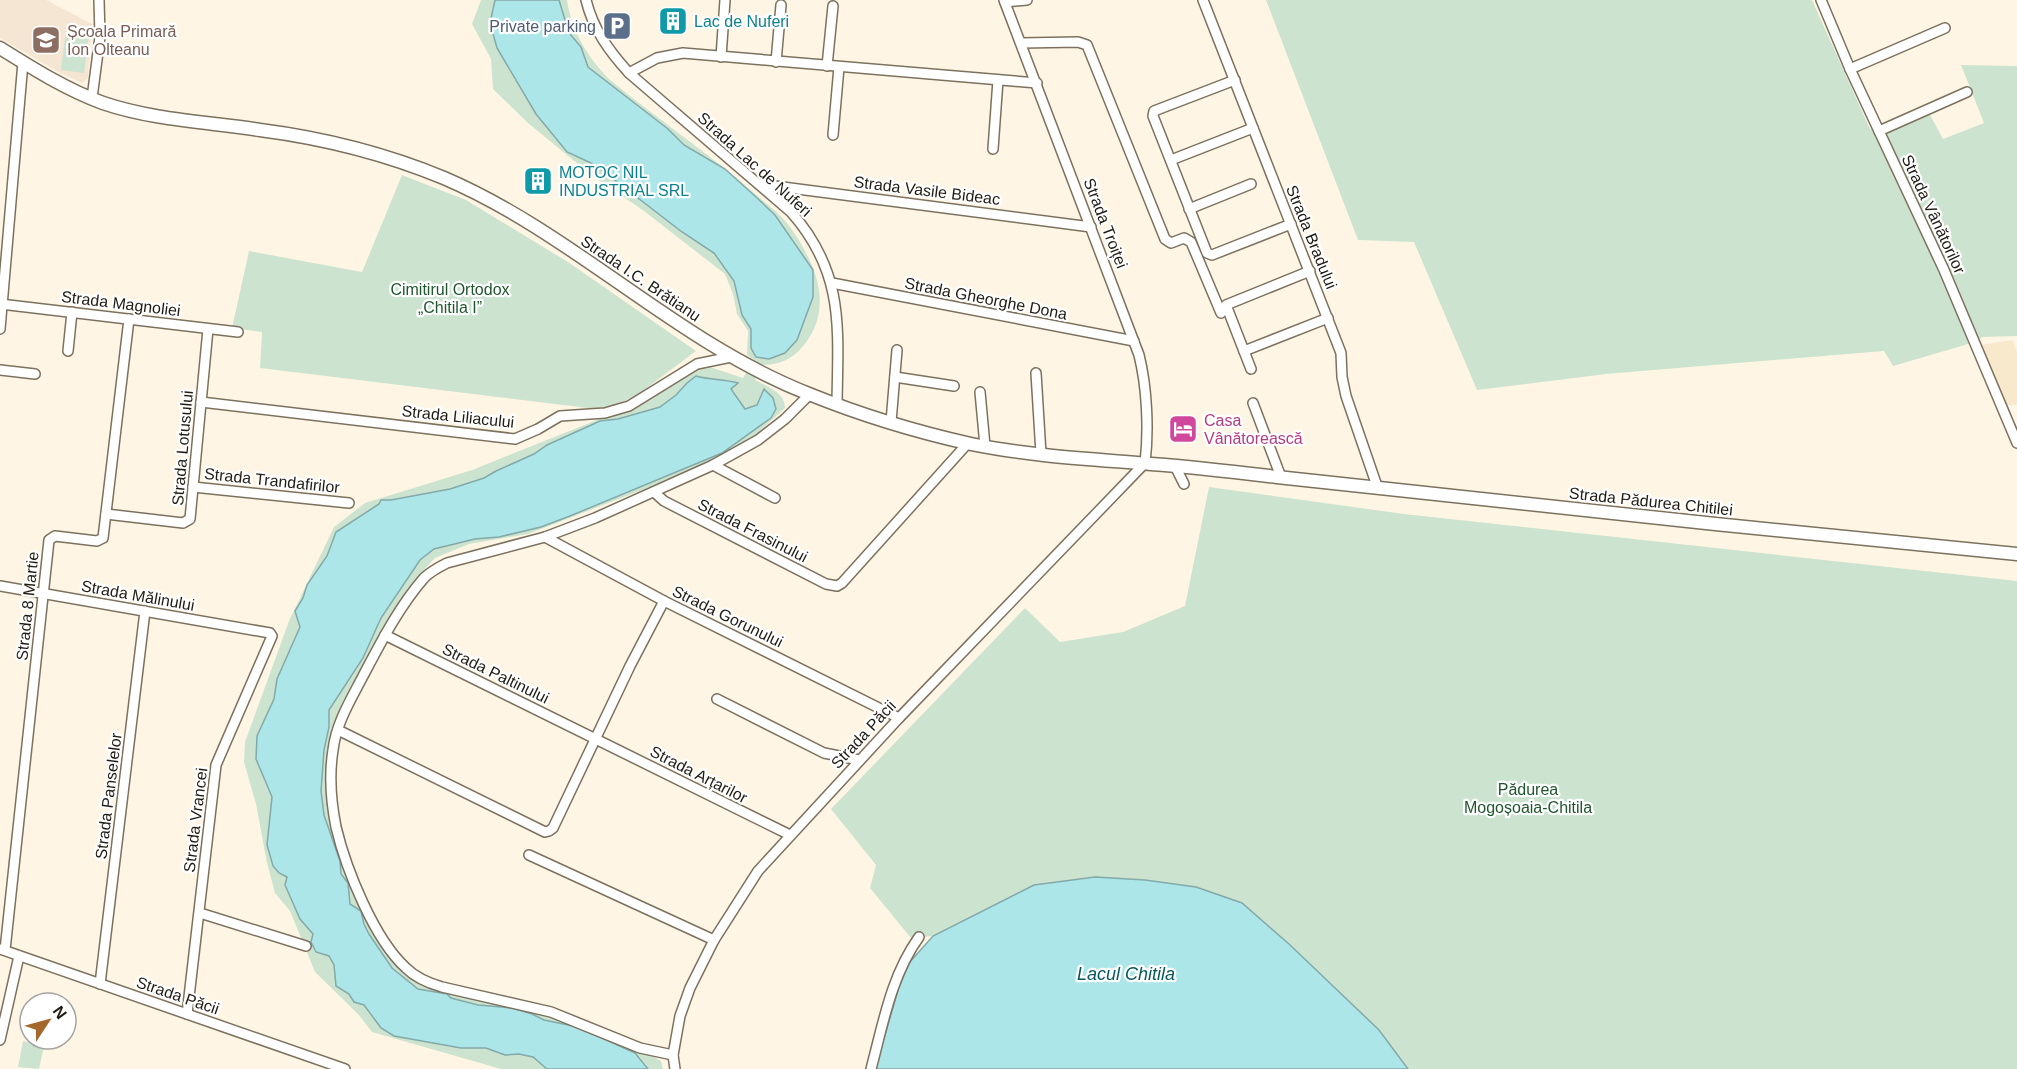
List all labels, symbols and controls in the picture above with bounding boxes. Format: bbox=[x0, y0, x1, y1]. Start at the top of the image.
building icon: Lac de Nuferi bbox=[657, 5, 689, 37]
parking icon: Private parking bbox=[601, 10, 633, 42]
place label: Lac de Nuferi bbox=[694, 13, 789, 30]
place label: Private parking bbox=[489, 18, 596, 35]
place label: Școala Primară Ion Olteanu bbox=[67, 23, 176, 58]
school or university icon: Școala Primară Ion Olteanu bbox=[30, 24, 62, 56]
street label: Strada Lac de Nuferi bbox=[694, 109, 815, 220]
street label: Strada Vânătorilor bbox=[1899, 152, 1969, 277]
place label: MOTOC NIL INDUSTRIAL SRL bbox=[559, 164, 689, 199]
building icon: MOTOC NIL INDUSTRIAL SRL bbox=[522, 165, 554, 197]
street label: Strada Vasile Bideac bbox=[853, 173, 1001, 208]
street label: Strada Troiței bbox=[1081, 176, 1131, 271]
street label: Strada Bradului bbox=[1283, 183, 1340, 292]
street label: Strada I.C. Brătianu bbox=[578, 232, 704, 325]
street label: Strada Gheorghe Dona bbox=[903, 274, 1069, 323]
park label: Cimitirul Ortodox „Chitila I” bbox=[390, 281, 510, 316]
street label: Strada Magnoliei bbox=[60, 288, 182, 319]
street label: Strada Lotusului bbox=[169, 390, 196, 506]
street label: Strada Liliacului bbox=[401, 402, 515, 431]
place label: Casa Vânătorească bbox=[1204, 412, 1303, 447]
hotel icon: Casa Vânătorească bbox=[1167, 413, 1199, 445]
street label: Strada Trandafirilor bbox=[203, 465, 341, 496]
street label: Strada Pădurea Chitilei bbox=[1568, 484, 1734, 519]
street label: Strada Frasinului bbox=[695, 495, 811, 565]
street label: Strada 8 Martie bbox=[13, 551, 42, 661]
street label: Strada Mălinului bbox=[80, 577, 196, 614]
street label: Strada Gorunului bbox=[670, 582, 786, 651]
street label: Strada Paltinului bbox=[440, 640, 552, 707]
street label: Strada Păcii bbox=[828, 697, 899, 772]
street label: Strada Panselelor bbox=[92, 731, 125, 860]
street label: Strada Arțarilor bbox=[647, 743, 751, 807]
street label: Strada Vrancei bbox=[181, 767, 210, 873]
park label: Pădurea Mogoșoaia-Chitila bbox=[1464, 781, 1592, 816]
water label: Lacul Chitila bbox=[1077, 964, 1175, 984]
street label: Strada Păcii bbox=[134, 973, 221, 1018]
north arrow bbox=[18, 991, 78, 1051]
text: N bbox=[49, 1003, 70, 1022]

